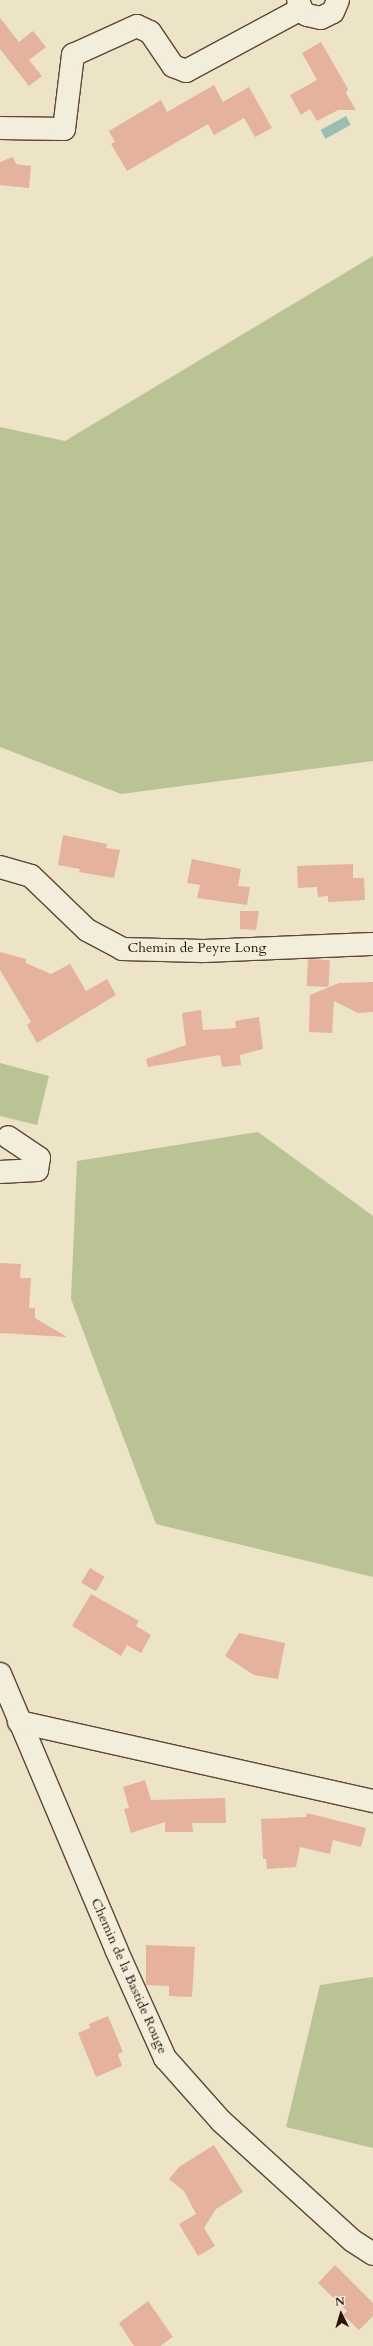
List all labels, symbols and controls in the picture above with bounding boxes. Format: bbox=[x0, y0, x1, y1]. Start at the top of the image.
street label: Chemin de Peyre Long bbox=[128, 940, 266, 956]
street label: Chemin de la Bastide Rouge bbox=[87, 1896, 171, 2056]
north arrow bbox=[321, 2294, 361, 2334]
text: N bbox=[334, 2294, 345, 2309]

